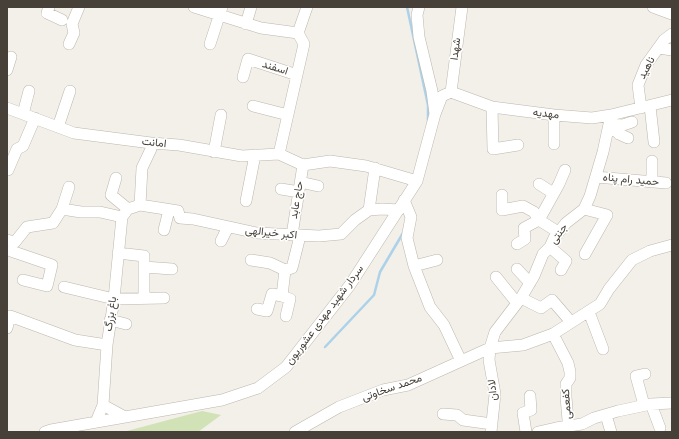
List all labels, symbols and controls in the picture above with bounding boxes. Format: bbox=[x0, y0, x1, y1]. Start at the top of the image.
street label: شهدا bbox=[448, 37, 464, 61]
street label: ناهید bbox=[636, 55, 658, 81]
street label: اسفند bbox=[260, 58, 290, 78]
street label: مهدیه bbox=[532, 106, 560, 122]
street label: امانت bbox=[141, 135, 167, 151]
street label: حمید رام پناه bbox=[602, 171, 660, 189]
street label: حاج عابد bbox=[287, 180, 307, 220]
street label: جنتی bbox=[547, 221, 571, 247]
street label: اکبر خیرالهی bbox=[244, 224, 298, 242]
street label: سردار شهید مهدی عشوریون bbox=[283, 263, 367, 367]
street label: باغ بزرگ bbox=[102, 296, 120, 332]
street label: محمد سخاوتی bbox=[360, 372, 424, 404]
street label: لادان bbox=[485, 379, 501, 401]
street label: کفعمی bbox=[559, 388, 575, 420]

